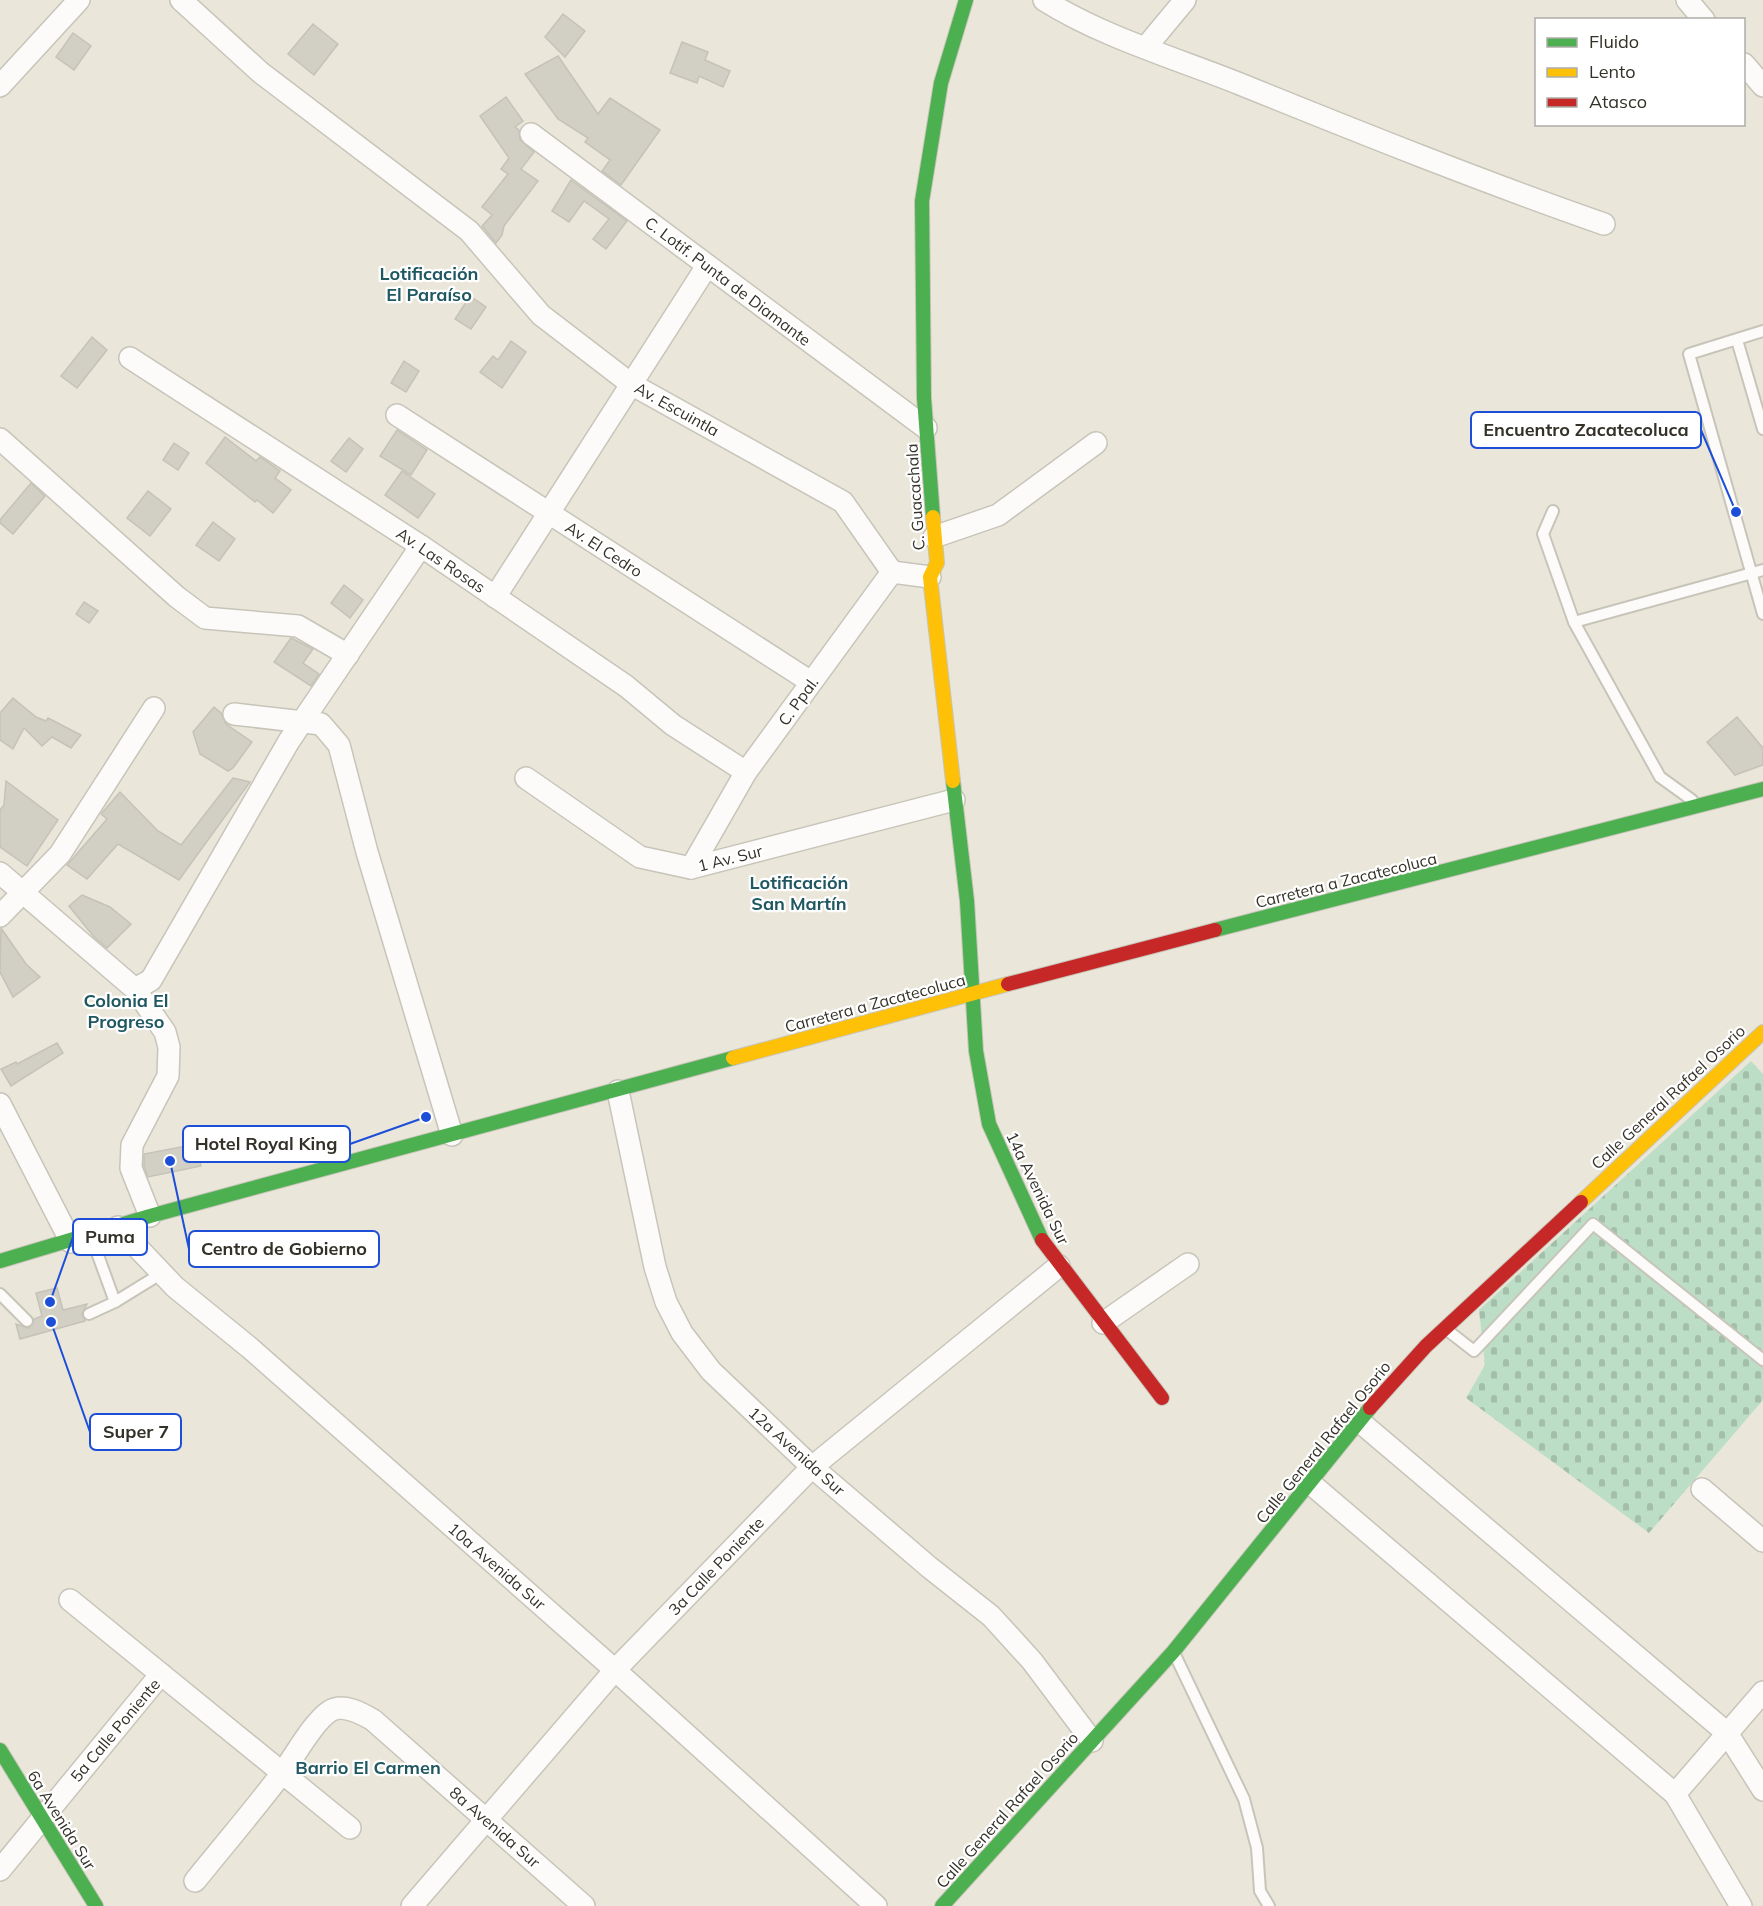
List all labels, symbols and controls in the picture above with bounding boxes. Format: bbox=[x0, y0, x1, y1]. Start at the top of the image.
legend bbox=[1535, 18, 1745, 126]
text: Fluido bbox=[1589, 30, 1639, 53]
text: Lento bbox=[1589, 60, 1636, 83]
text: Atasco bbox=[1589, 90, 1647, 113]
street label: C. Lotif. Punta de Diamante bbox=[641, 212, 815, 350]
district label: Lotificación El Paraíso bbox=[380, 262, 478, 306]
street label: Av. Escuintla bbox=[631, 378, 723, 440]
callout: Encuentro Zacatecoluca bbox=[1471, 412, 1701, 448]
text: Encuentro Zacatecoluca bbox=[1483, 418, 1689, 441]
street label: C. Guacachala bbox=[901, 443, 929, 551]
street label: Av. El Cedro bbox=[562, 517, 646, 581]
street label: Av. Las Rosas bbox=[393, 523, 489, 597]
street label: C. Ppal. bbox=[773, 673, 823, 729]
street label: 1 Av. Sur bbox=[696, 840, 764, 876]
street label: Carretera a Zacatecoluca bbox=[1253, 848, 1439, 912]
district label: Lotificación San Martín bbox=[750, 871, 848, 915]
street label: Carretera a Zacatecoluca bbox=[783, 969, 967, 1037]
district label: Colonia El Progreso bbox=[84, 989, 168, 1033]
street label: Calle General Rafael Osorio bbox=[1587, 1020, 1749, 1174]
callout: Hotel Royal King bbox=[183, 1126, 350, 1162]
street label: 14a Avenida Sur bbox=[1002, 1128, 1074, 1248]
text: Hotel Royal King bbox=[195, 1132, 337, 1155]
callout: Puma bbox=[73, 1219, 147, 1255]
text: Puma bbox=[85, 1225, 135, 1248]
callout: Centro de Gobierno bbox=[189, 1231, 379, 1267]
text: Centro de Gobierno bbox=[201, 1237, 367, 1260]
street label: Calle General Rafael Osorio bbox=[1251, 1357, 1395, 1527]
street label: 12a Avenida Sur bbox=[745, 1402, 850, 1500]
callout: Super 7 bbox=[90, 1414, 181, 1450]
text: Super 7 bbox=[103, 1420, 169, 1443]
street label: 3a Calle Poniente bbox=[664, 1513, 768, 1619]
street label: 10a Avenida Sur bbox=[444, 1518, 550, 1614]
street label: 5a Calle Poniente bbox=[66, 1674, 164, 1786]
street label: Calle General Rafael Osorio bbox=[932, 1728, 1082, 1892]
district label: Barrio El Carmen bbox=[295, 1756, 441, 1779]
street label: 6a Avenida Sur bbox=[23, 1767, 101, 1874]
street label: 8a Avenida Sur bbox=[446, 1782, 544, 1872]

